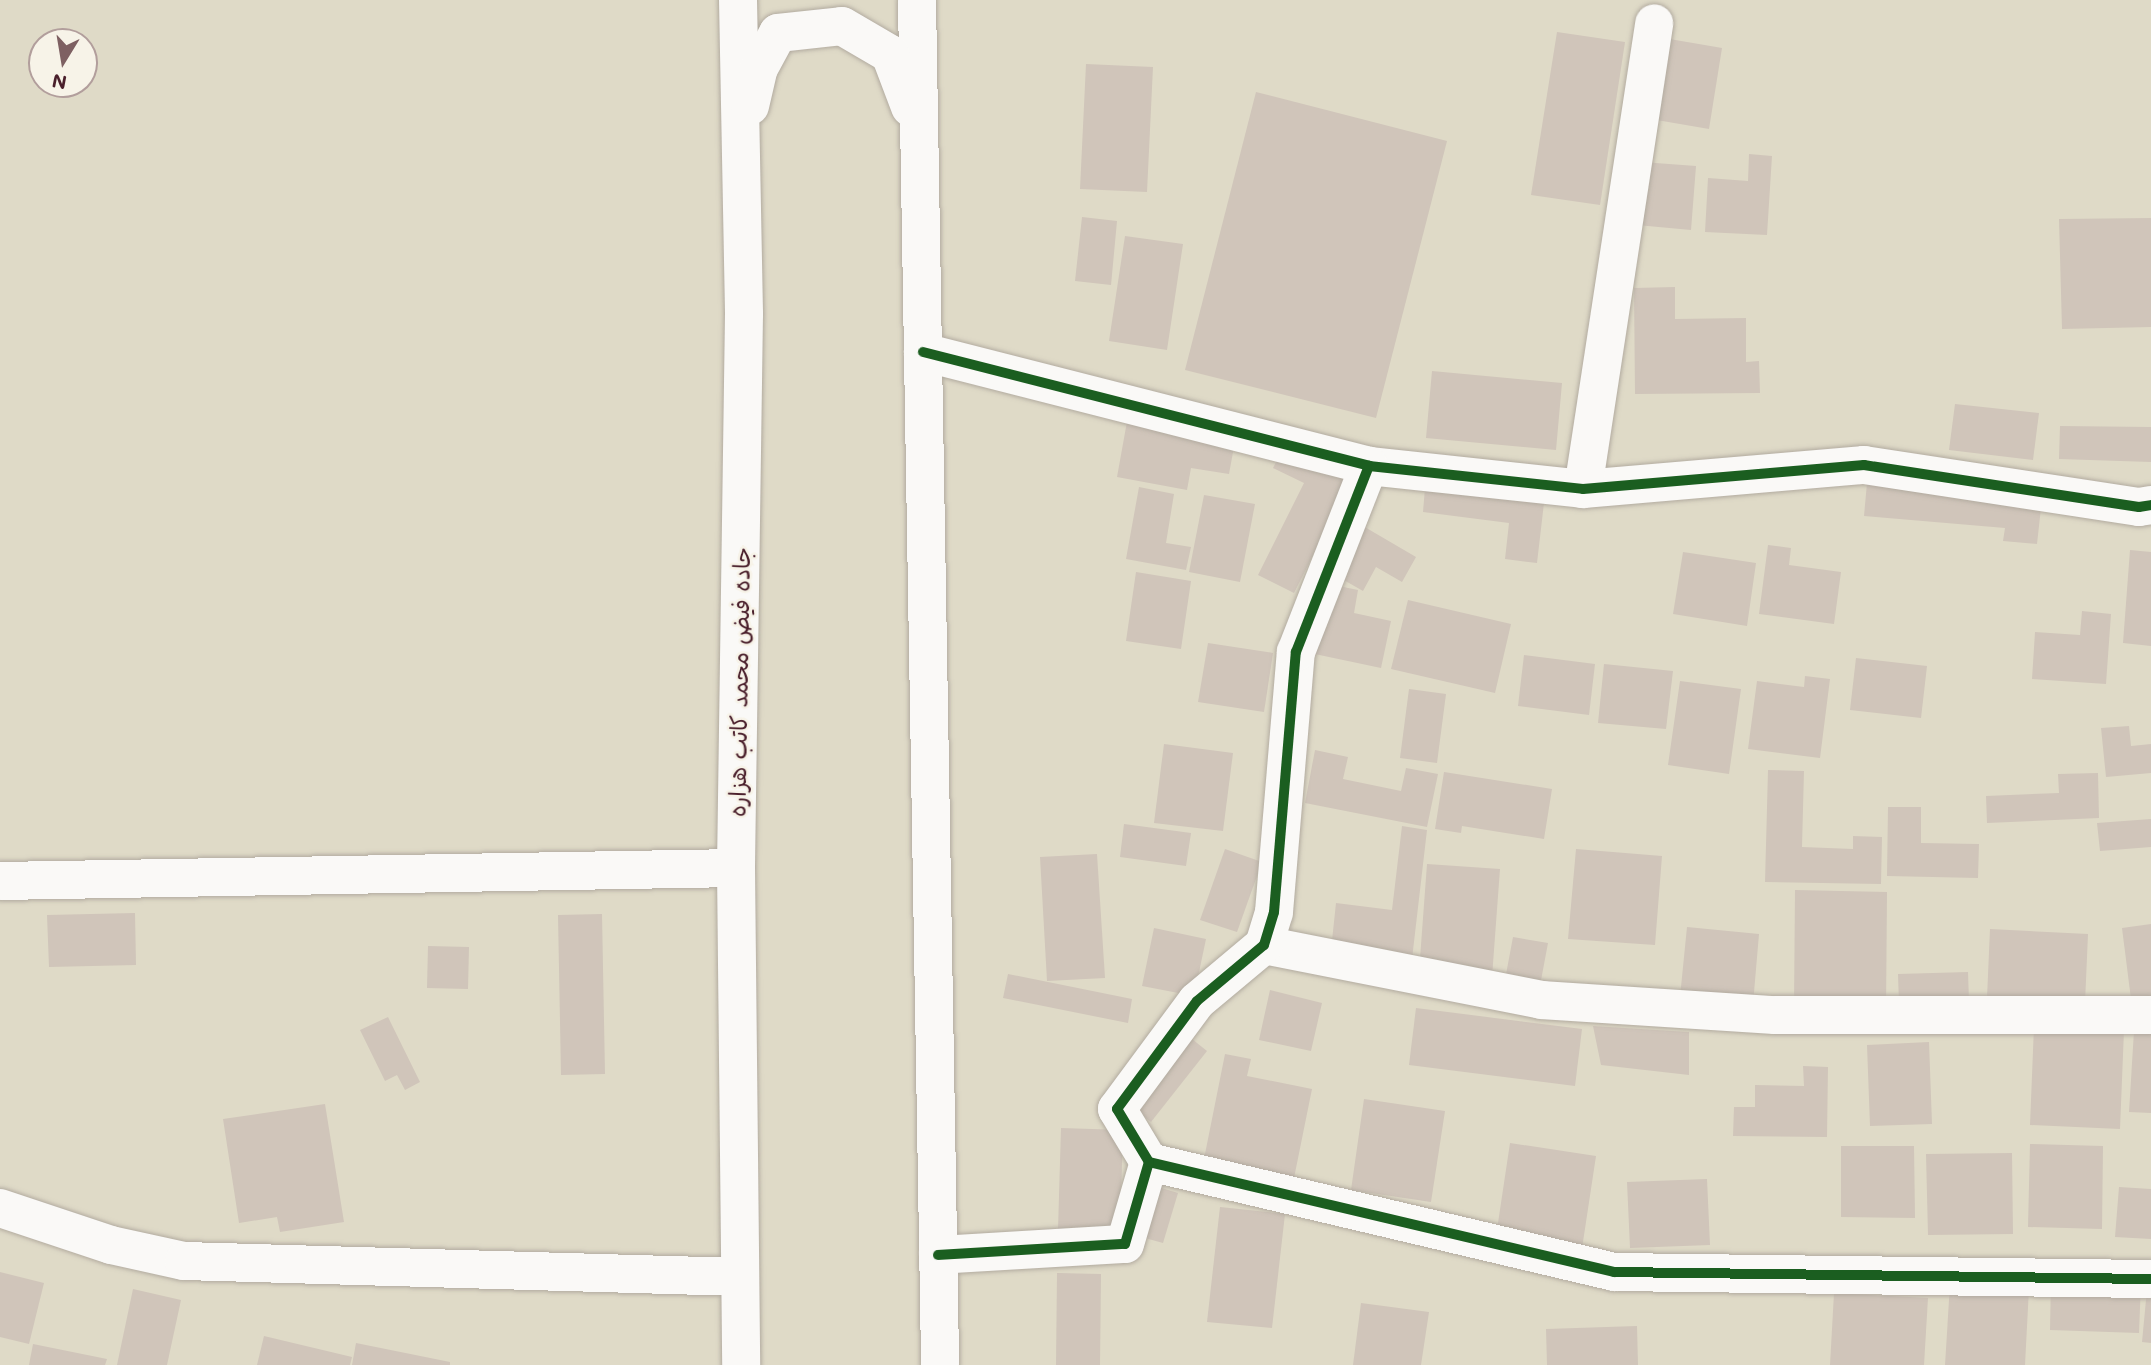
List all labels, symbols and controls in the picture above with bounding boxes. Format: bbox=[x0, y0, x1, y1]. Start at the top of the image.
north arrow bbox=[28, 28, 98, 98]
text: N bbox=[50, 68, 69, 96]
street label: جاده فیض محمد کاتب هزاره bbox=[723, 547, 755, 817]

